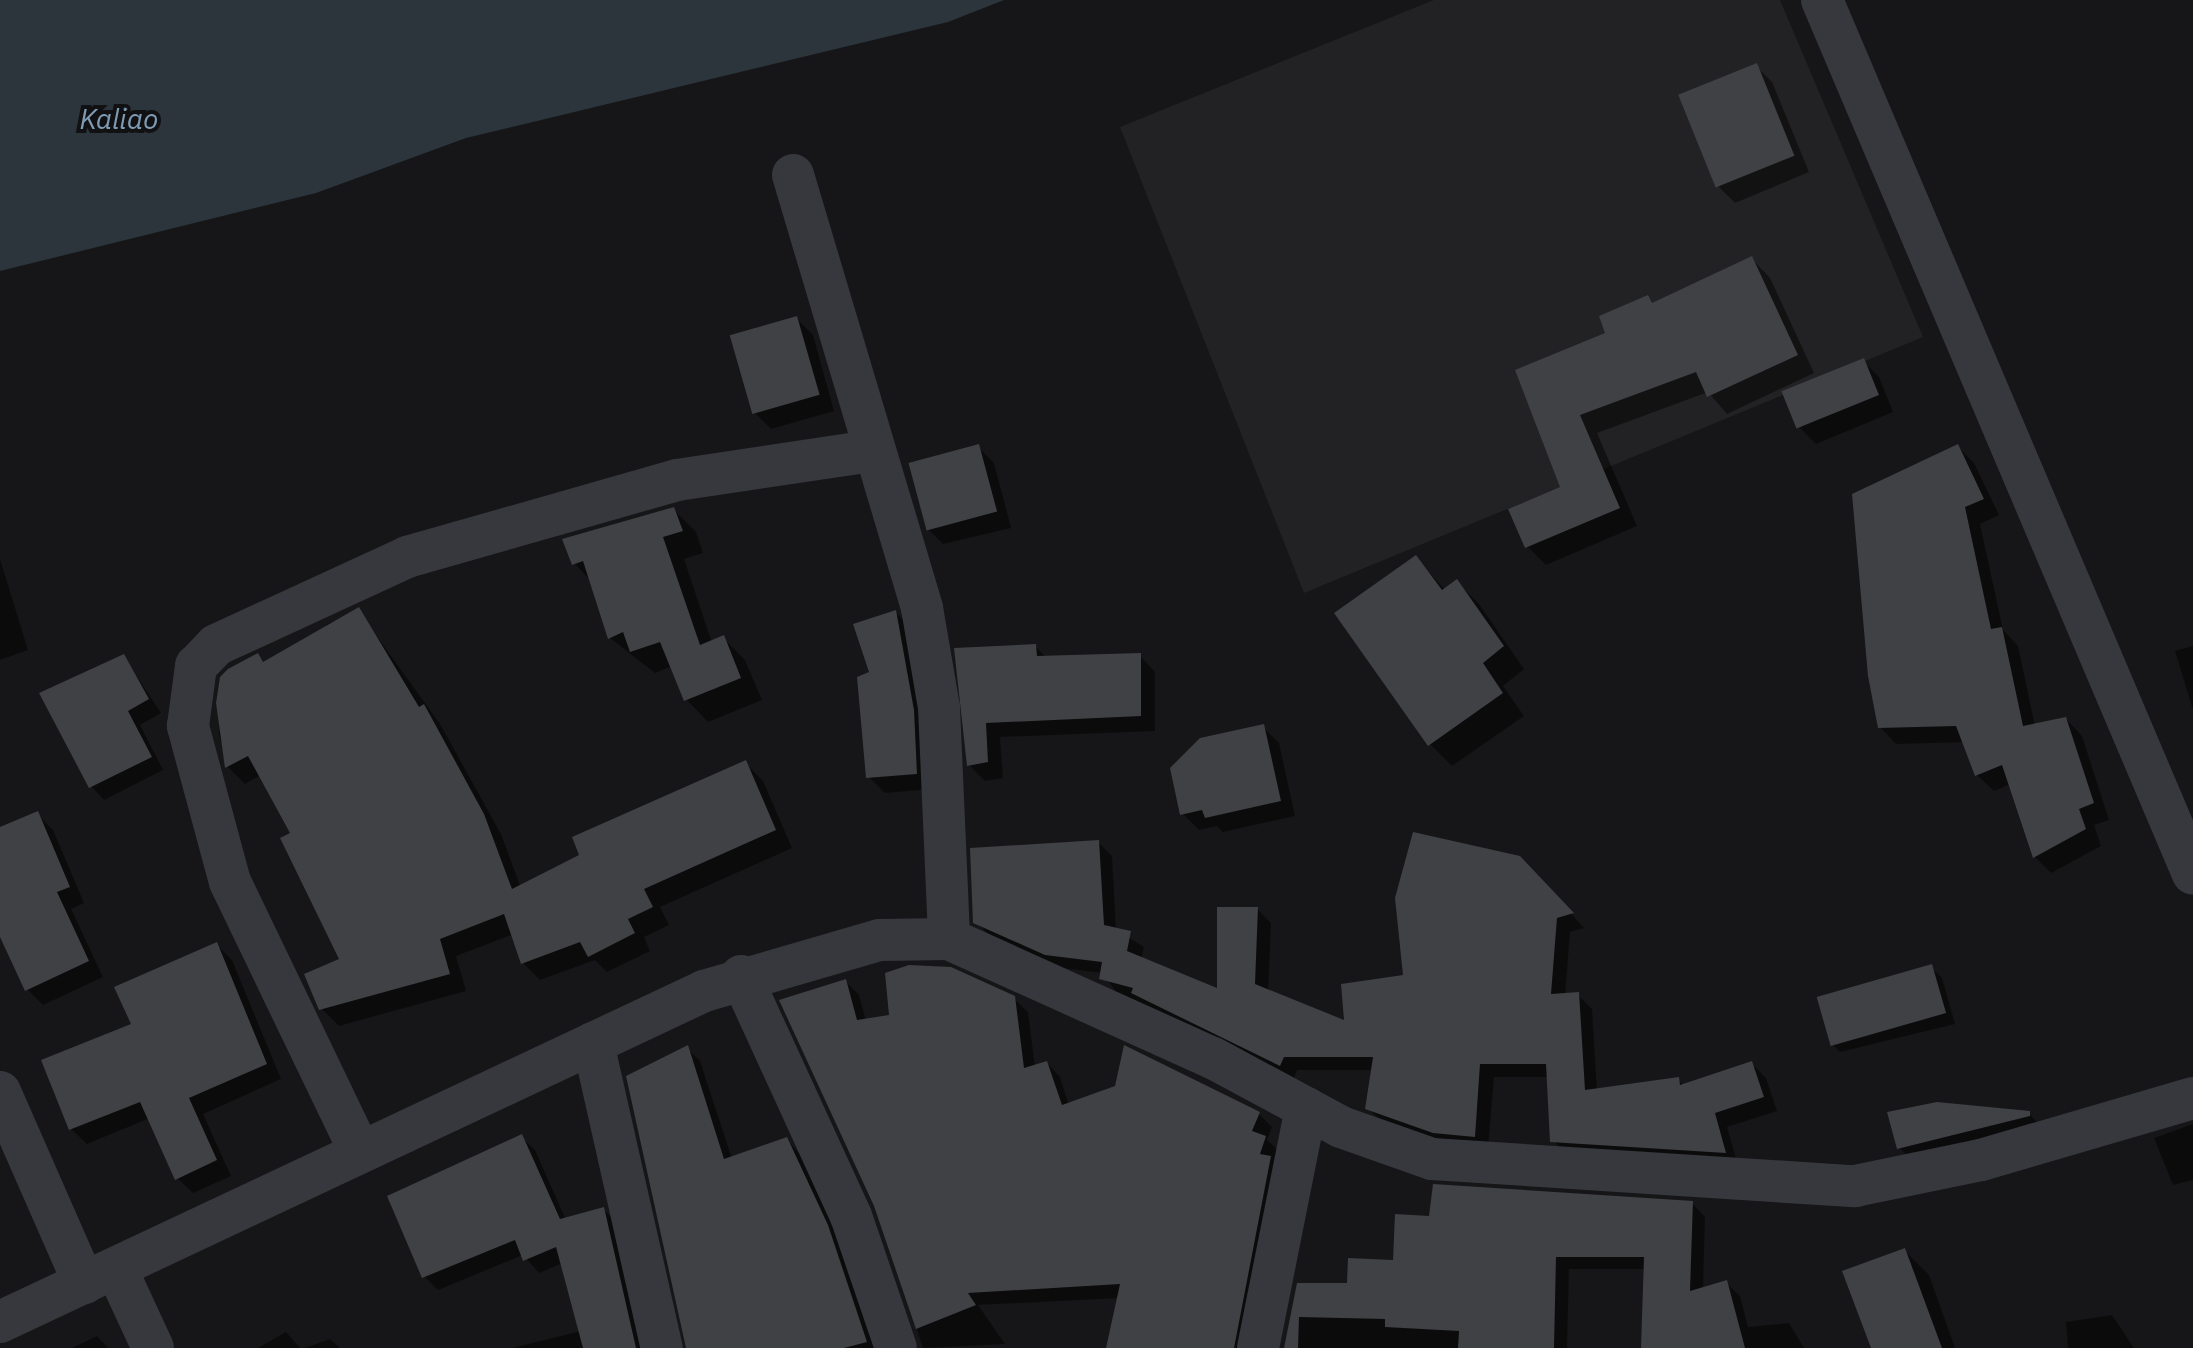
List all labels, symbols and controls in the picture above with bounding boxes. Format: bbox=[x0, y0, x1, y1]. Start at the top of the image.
water label: Kaliao bbox=[80, 102, 158, 136]

